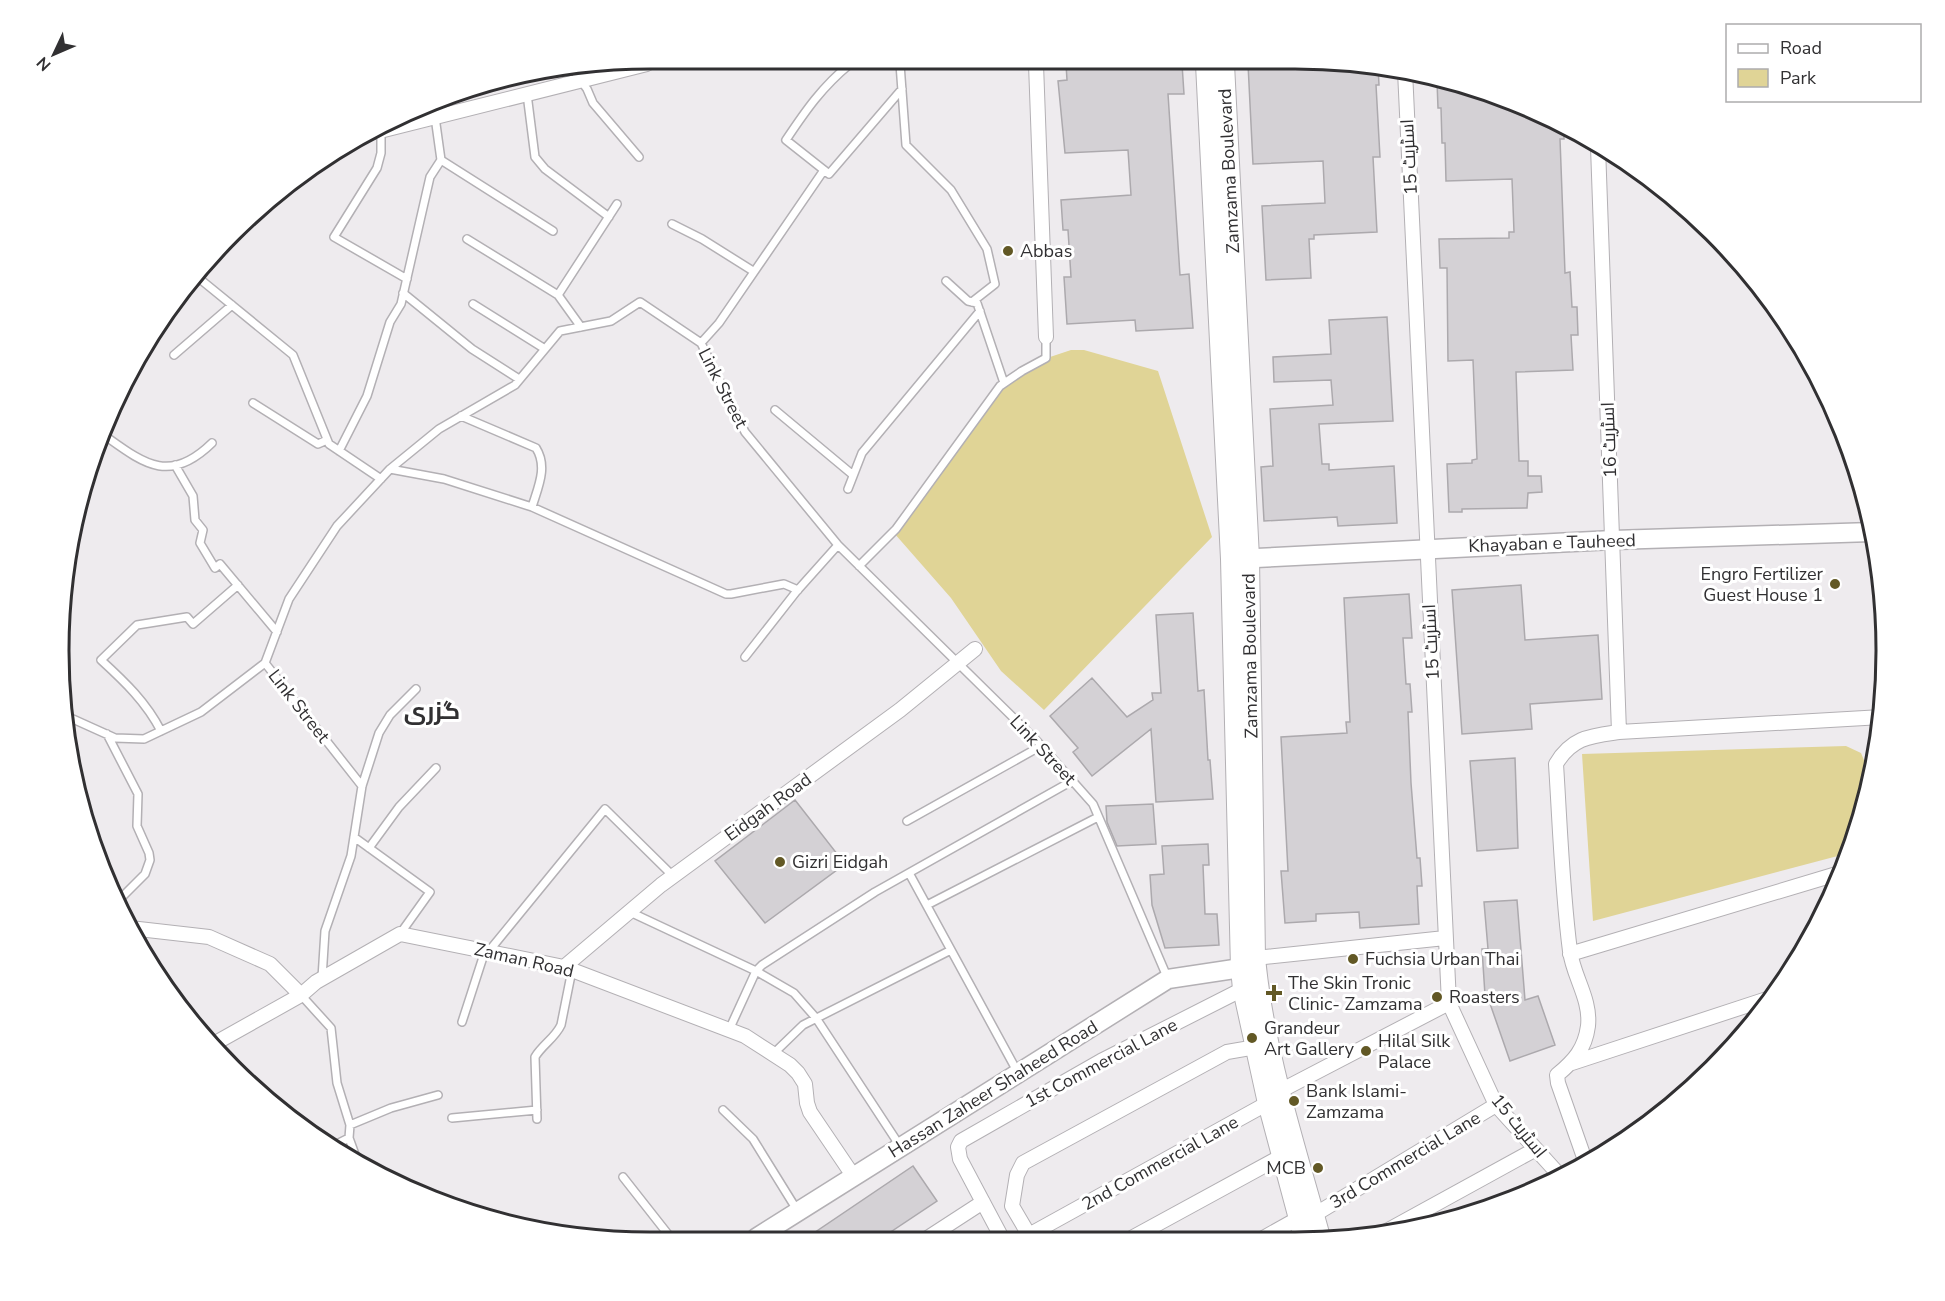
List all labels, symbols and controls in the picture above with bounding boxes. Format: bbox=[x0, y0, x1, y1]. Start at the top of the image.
north arrow bbox=[24, 24, 84, 84]
legend bbox=[1726, 24, 1921, 102]
text: Road bbox=[1780, 36, 1822, 60]
text: N bbox=[32, 52, 56, 76]
text: Park bbox=[1780, 66, 1817, 90]
street label: Zamzama Boulevard bbox=[1213, 88, 1245, 254]
street label: اسٹریٹ 15 bbox=[1395, 118, 1423, 196]
place label: Abbas bbox=[1020, 239, 1072, 263]
marker: Abbas bbox=[1001, 244, 1015, 258]
street label: Link Street bbox=[693, 344, 754, 433]
street label: اسٹریٹ 16 bbox=[1596, 402, 1622, 478]
street label: Khayaban e Tauheed bbox=[1468, 528, 1636, 558]
place label: Engro Fertilizer Guest House 1 bbox=[1701, 562, 1824, 607]
street label: Zamzama Boulevard bbox=[1237, 573, 1263, 739]
marker: Engro Fertilizer Guest House 1 bbox=[1828, 577, 1842, 591]
street label: اسٹریٹ 15 bbox=[1417, 603, 1445, 681]
street label: Link Street bbox=[263, 664, 336, 748]
district label: گزری bbox=[404, 695, 460, 727]
street label: Link Street bbox=[1005, 710, 1082, 790]
street label: Eidgah Road bbox=[720, 767, 816, 847]
place label: Gizri Eidgah bbox=[792, 850, 888, 874]
marker: Gizri Eidgah bbox=[773, 855, 787, 869]
street label: Zaman Road bbox=[472, 937, 576, 983]
place label: Fuchsia Urban Thai bbox=[1365, 947, 1520, 971]
marker: Fuchsia Urban Thai bbox=[1346, 952, 1360, 966]
place label: The Skin Tronic Clinic- Zamzama bbox=[1288, 971, 1423, 1016]
marker: The Skin Tronic Clinic- Zamzama bbox=[1265, 984, 1283, 1002]
place label: Roasters bbox=[1449, 985, 1520, 1009]
marker: Roasters bbox=[1430, 990, 1444, 1004]
street label: 1st Commercial Lane bbox=[1020, 1013, 1182, 1113]
street label: Hassan Zaheer Shaheed Road bbox=[884, 1015, 1102, 1163]
place label: Grandeur Art Gallery bbox=[1264, 1016, 1355, 1061]
place label: Hilal Silk Palace bbox=[1378, 1029, 1451, 1074]
marker: Grandeur Art Gallery bbox=[1245, 1031, 1259, 1045]
marker: Hilal Silk Palace bbox=[1359, 1044, 1373, 1058]
place label: Bank Islami- Zamzama bbox=[1306, 1079, 1407, 1124]
street label: اسٹریٹ 15 bbox=[1486, 1089, 1552, 1163]
marker: Bank Islami- Zamzama bbox=[1287, 1094, 1301, 1108]
street label: 3rd Commercial Lane bbox=[1325, 1106, 1485, 1214]
street label: 2nd Commercial Lane bbox=[1077, 1110, 1243, 1216]
place label: MCB bbox=[1266, 1156, 1306, 1180]
marker: MCB bbox=[1311, 1161, 1325, 1175]

